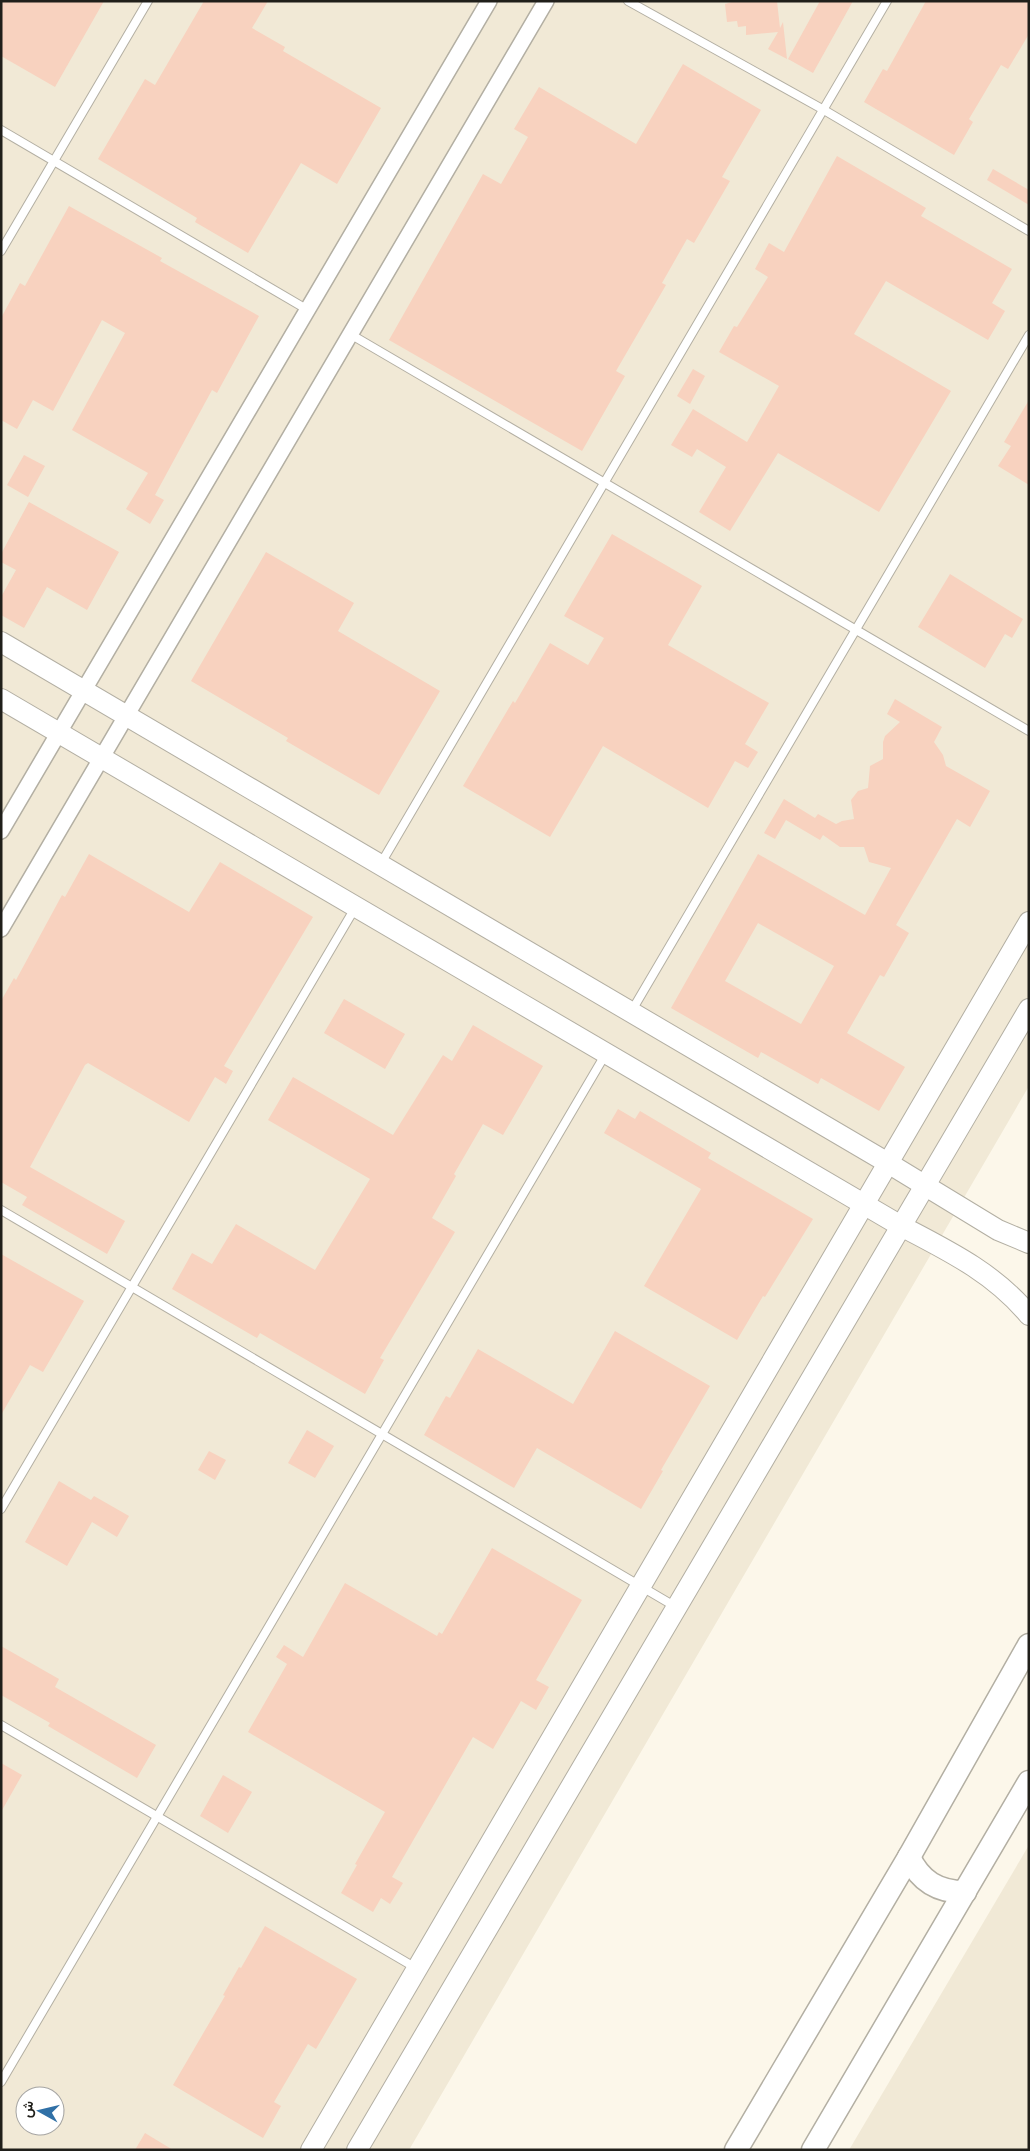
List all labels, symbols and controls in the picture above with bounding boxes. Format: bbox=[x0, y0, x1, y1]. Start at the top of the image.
north arrow bbox=[15, 2086, 65, 2136]
text: ش bbox=[17, 2099, 38, 2119]

